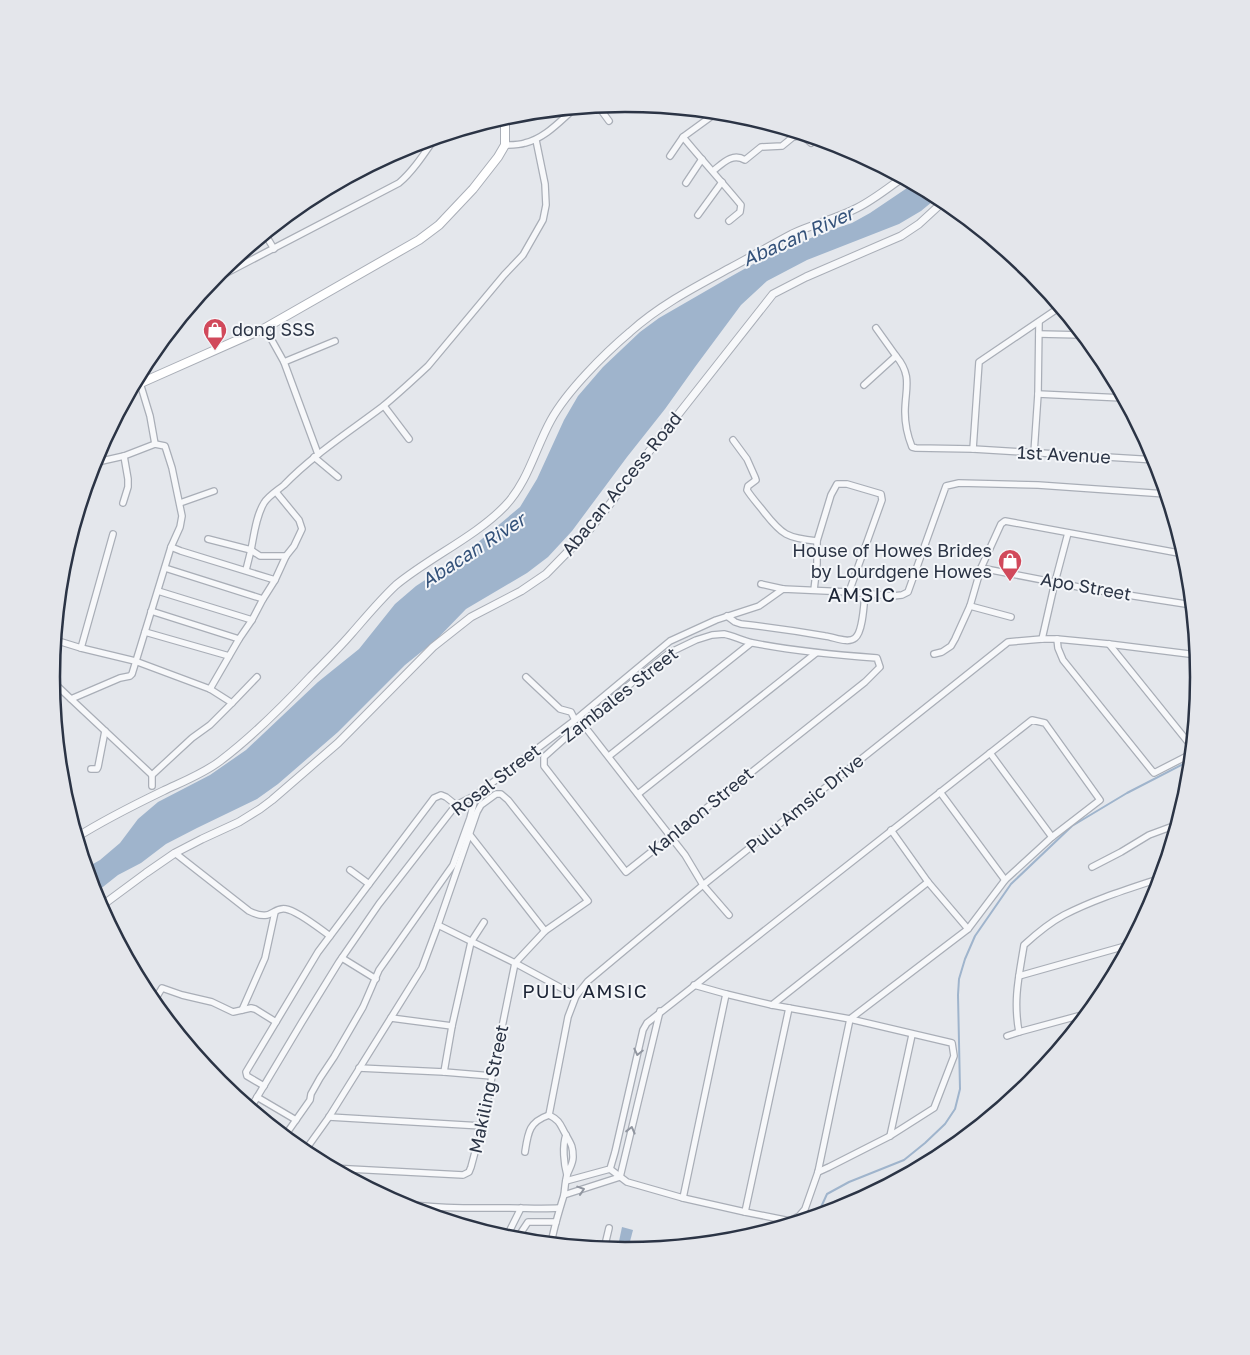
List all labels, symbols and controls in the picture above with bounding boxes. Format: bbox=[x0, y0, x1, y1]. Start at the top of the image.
water label: Abacan River bbox=[739, 200, 859, 270]
shop icon: dong SSS bbox=[202, 317, 228, 351]
place label: dong SSS bbox=[232, 318, 315, 340]
street label: Abacan Access Road bbox=[557, 407, 686, 560]
street label: 1st Avenue bbox=[1017, 441, 1111, 467]
water label: Abacan River bbox=[416, 506, 531, 592]
place label: House of Howes Brides by Lourdgene Howes bbox=[792, 539, 992, 582]
shop icon: House of Howes Brides by Lourdgene Howes bbox=[997, 548, 1023, 582]
street label: Apo Street bbox=[1039, 567, 1133, 605]
district label: AMSIC bbox=[828, 582, 896, 606]
street label: Zambales Street bbox=[557, 642, 682, 746]
street label: Rosal Street bbox=[446, 738, 544, 820]
street label: Pulu Amsic Drive bbox=[741, 749, 868, 857]
street label: Kanlaon Street bbox=[643, 762, 757, 860]
district label: PULU AMSIC bbox=[522, 979, 648, 1002]
street label: Makiling Street bbox=[464, 1022, 512, 1155]
one-way arrow bbox=[633, 1048, 644, 1057]
one-way arrow bbox=[625, 1125, 636, 1134]
one-way arrow bbox=[576, 1185, 585, 1195]

